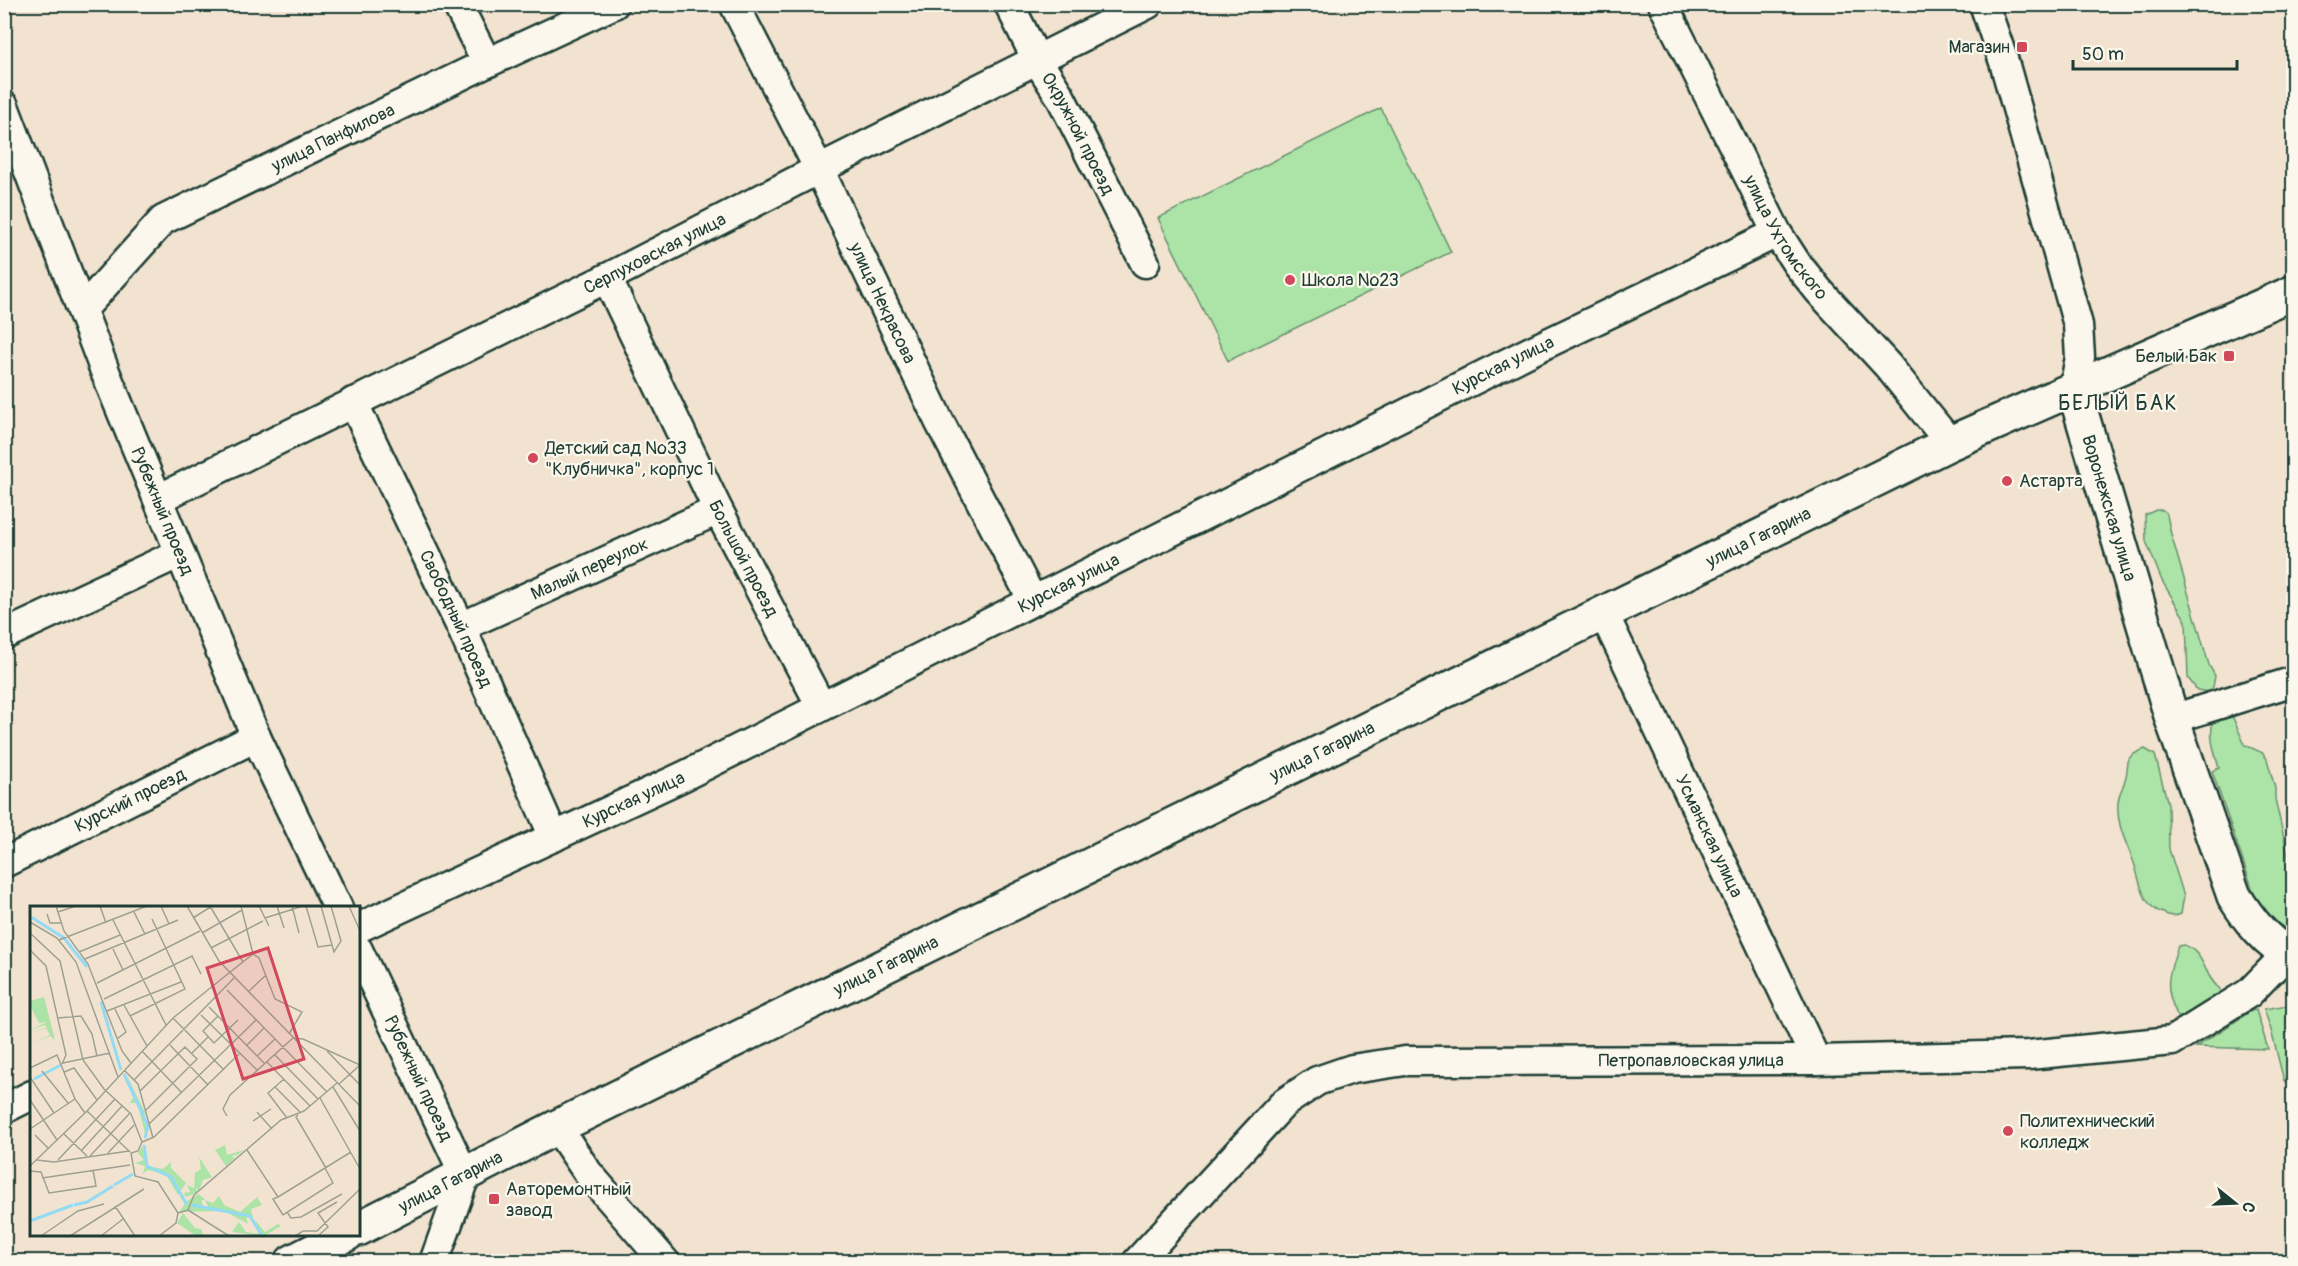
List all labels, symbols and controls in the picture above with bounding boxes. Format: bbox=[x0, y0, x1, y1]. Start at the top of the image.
scale bar bbox=[2073, 33, 2236, 71]
place label: Магазин bbox=[1948, 36, 2010, 59]
marker: Магазин bbox=[2015, 40, 2029, 54]
text: 50 m bbox=[2082, 43, 2124, 66]
street label: Окружной проезд bbox=[1036, 68, 1120, 199]
street label: улица Панфилова bbox=[267, 98, 398, 178]
street label: улица Ухтомского bbox=[1738, 170, 1833, 305]
street label: Серпуховская улица bbox=[580, 207, 730, 299]
street label: улица Некрасова bbox=[844, 238, 921, 367]
place label: Школа №23 bbox=[1302, 269, 1399, 292]
marker: Школа №23 bbox=[1283, 273, 1297, 287]
street label: Курская улица bbox=[1448, 330, 1558, 400]
place label: Белый Бак bbox=[2135, 345, 2217, 368]
marker: Белый Бак bbox=[2222, 349, 2236, 363]
district label: БЕЛЫЙ БАК bbox=[2058, 390, 2178, 417]
street label: Воронежская улица bbox=[2077, 432, 2142, 584]
place label: Детский сад №33 "Клубничка", корпус 1 bbox=[544, 437, 714, 481]
street label: Рубежный проезд bbox=[126, 444, 199, 579]
marker: Детский сад №33 "Клубничка", корпус 1 bbox=[526, 451, 540, 465]
place label: Астарта bbox=[2019, 470, 2083, 493]
marker: Астарта bbox=[2000, 474, 2014, 488]
street label: Большой проезд bbox=[703, 496, 784, 621]
street label: улица Гагарина bbox=[1701, 502, 1815, 573]
street label: Малый переулок bbox=[527, 532, 652, 605]
street label: Свободный проезд bbox=[414, 546, 498, 691]
street label: Курская улица bbox=[1014, 548, 1123, 618]
street label: улица Гагарина bbox=[1265, 716, 1378, 787]
street label: Курский проезд bbox=[71, 762, 190, 837]
street label: Курская улица bbox=[579, 766, 688, 833]
street label: Усманская улица bbox=[1670, 771, 1748, 901]
inset map bbox=[30, 906, 360, 1236]
street label: улица Гагарина bbox=[829, 930, 942, 1001]
street label: Рубежный проезд bbox=[379, 1012, 458, 1145]
street label: Петропавловская улица bbox=[1598, 1049, 1784, 1072]
place label: Политехнический колледж bbox=[2020, 1110, 2155, 1154]
marker: Политехнический колледж bbox=[2001, 1124, 2015, 1138]
street label: улица Гагарина bbox=[394, 1145, 507, 1218]
north arrow bbox=[2205, 1173, 2265, 1233]
place label: Авторемонтный завод bbox=[506, 1178, 631, 1222]
marker: Авторемонтный завод bbox=[487, 1192, 501, 1206]
text: С bbox=[2237, 1200, 2259, 1215]

